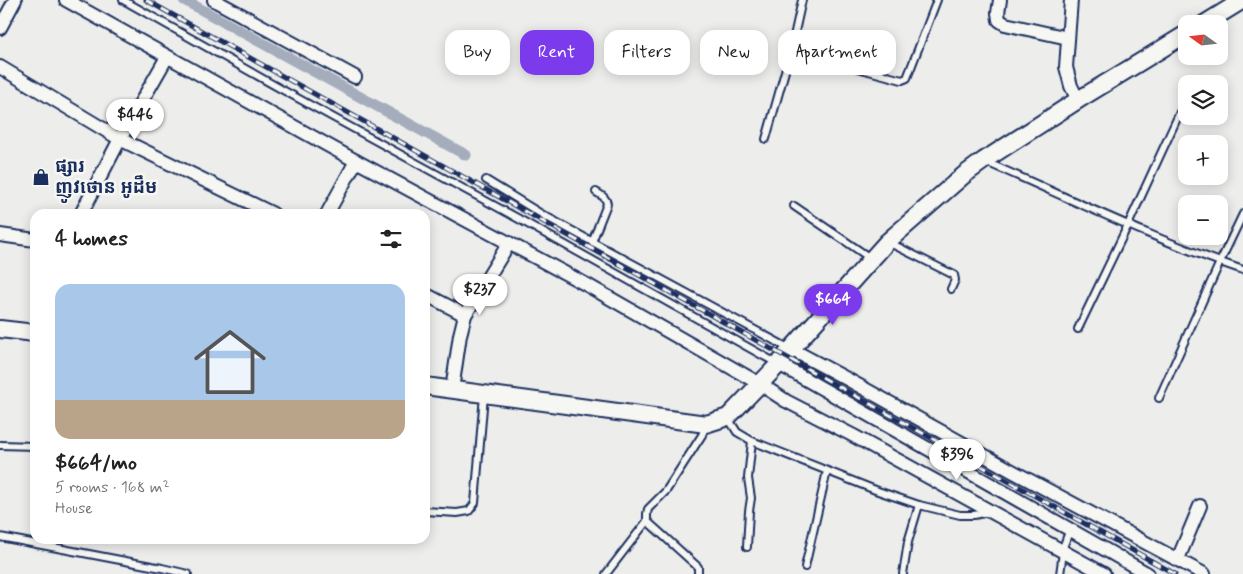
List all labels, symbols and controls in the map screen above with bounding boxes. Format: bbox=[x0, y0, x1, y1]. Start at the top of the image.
north arrow bbox=[1178, 15, 1228, 65]
map controls bbox=[1178, 15, 1228, 245]
chip: Buy bbox=[445, 30, 510, 75]
chip: Rent bbox=[520, 30, 594, 75]
chip: Filters bbox=[604, 30, 690, 75]
chip: New bbox=[700, 30, 768, 75]
chip: Apartment bbox=[778, 30, 896, 75]
button: layers bbox=[1178, 75, 1228, 125]
pin: $446 bbox=[105, 98, 165, 141]
text: $446 bbox=[117, 104, 153, 125]
button: + bbox=[1178, 135, 1228, 185]
place label: ផ្សារ ញូវថោន អូដឹម bbox=[55, 155, 157, 203]
shop icon: ផ្សារ ញូវថោន អូដឹម bbox=[31, 167, 51, 187]
button: − bbox=[1178, 195, 1228, 245]
text: 4 homes bbox=[55, 225, 128, 253]
icon: filters bbox=[377, 225, 405, 253]
pin: $237 bbox=[450, 274, 510, 316]
text: $237 bbox=[464, 279, 496, 300]
pin: $664 bbox=[803, 284, 863, 326]
text: $664 bbox=[815, 289, 851, 310]
icon: home bbox=[185, 317, 275, 407]
pin: $396 bbox=[927, 438, 987, 481]
text: $396 bbox=[940, 444, 974, 465]
text: $664/mo bbox=[55, 449, 137, 477]
text: 5 rooms · 168 m² bbox=[55, 477, 170, 498]
text: House bbox=[55, 498, 93, 519]

